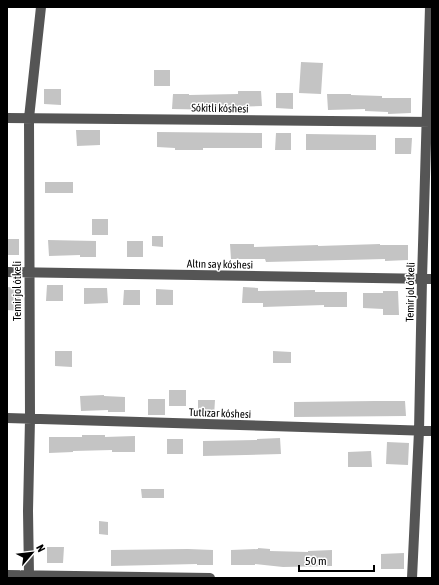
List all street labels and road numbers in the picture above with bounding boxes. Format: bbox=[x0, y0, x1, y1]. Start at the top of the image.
street label: Sókitli kóshesi bbox=[191, 102, 249, 114]
street label: Altın say kóshesi bbox=[187, 257, 253, 271]
street label: Temir jol ótkeli bbox=[11, 261, 23, 321]
street label: Temir jol ótkeli bbox=[403, 262, 417, 322]
street label: Tutlızar kóshesi bbox=[189, 406, 251, 420]

